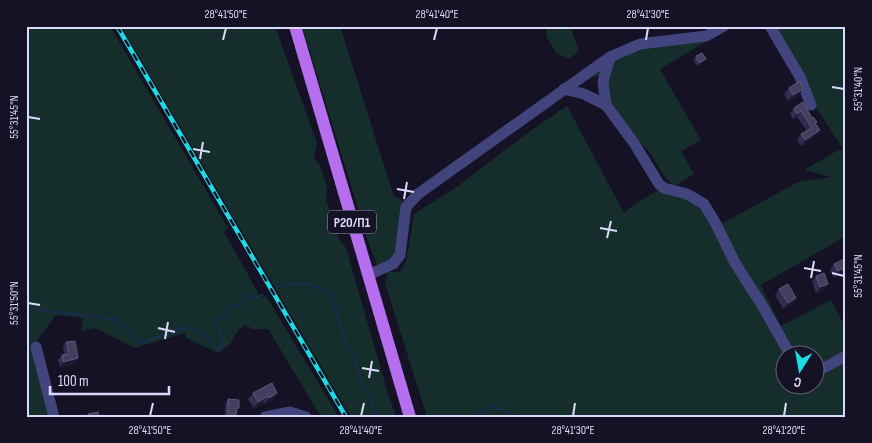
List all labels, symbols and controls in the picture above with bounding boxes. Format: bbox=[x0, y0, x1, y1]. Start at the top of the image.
text: 28°41'50"E bbox=[205, 7, 247, 22]
text: 28°41'40"E bbox=[415, 7, 459, 22]
text: 28°41'30"E bbox=[626, 7, 670, 22]
text: 55°31'40"N bbox=[851, 67, 866, 111]
text: 55°31'45"N bbox=[7, 95, 22, 139]
road number: Р20/П1 bbox=[328, 210, 376, 233]
text: 55°31'45"N bbox=[851, 254, 866, 298]
text: 55°31'50"N bbox=[7, 281, 22, 325]
north arrow bbox=[774, 346, 824, 396]
scale bar bbox=[50, 363, 169, 395]
text: 100 m bbox=[58, 372, 89, 391]
text: С bbox=[792, 373, 803, 391]
text: 28°41'50"E bbox=[129, 423, 171, 438]
text: 28°41'40"E bbox=[339, 423, 383, 438]
text: 28°41'30"E bbox=[551, 423, 595, 438]
text: 28°41'20"E bbox=[763, 423, 806, 438]

